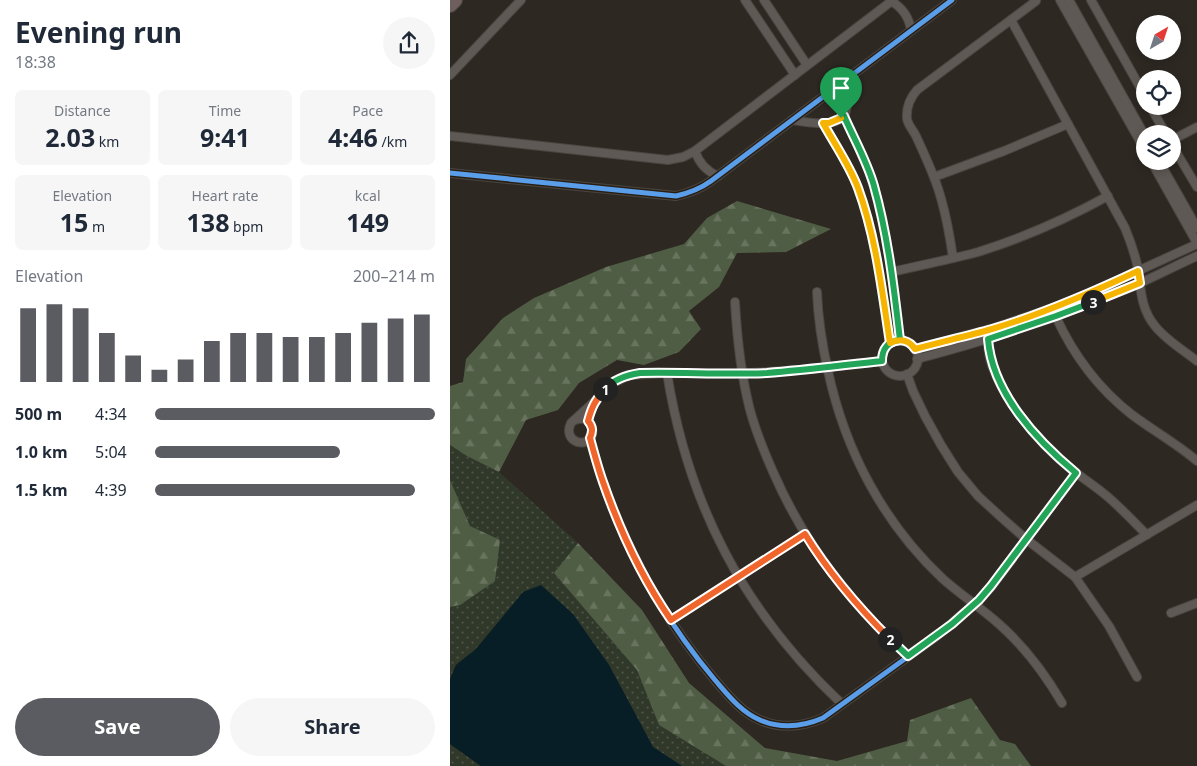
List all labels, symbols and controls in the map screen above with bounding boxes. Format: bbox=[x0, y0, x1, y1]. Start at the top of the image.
text: Evening run bbox=[15, 13, 182, 51]
north arrow bbox=[1136, 15, 1181, 60]
map controls bbox=[1136, 15, 1181, 170]
button: share bbox=[383, 17, 435, 69]
text: 18:38 bbox=[15, 51, 56, 73]
pin bbox=[820, 67, 862, 118]
button: locate bbox=[1136, 70, 1181, 115]
icon: arrive bbox=[827, 74, 855, 102]
text: Distance bbox=[54, 101, 111, 120]
text: Time bbox=[209, 101, 241, 120]
text: Pace bbox=[352, 101, 383, 120]
text: 2.03 bbox=[45, 120, 95, 154]
text: 9:41 bbox=[200, 120, 250, 154]
text: 4:46 bbox=[328, 120, 378, 154]
button: layers bbox=[1136, 125, 1181, 170]
text: km bbox=[95, 132, 119, 151]
text: /km bbox=[378, 132, 407, 151]
text: Elevation bbox=[52, 186, 112, 205]
text: Heart rate bbox=[192, 186, 258, 205]
text: kcal bbox=[355, 186, 381, 205]
text: 15 bbox=[60, 205, 88, 239]
text: 138 bbox=[187, 205, 229, 239]
text: 149 bbox=[346, 205, 389, 239]
text: m bbox=[88, 217, 105, 236]
text: bpm bbox=[229, 217, 263, 236]
text: Elevation bbox=[15, 265, 83, 287]
text: 200–214 m bbox=[353, 265, 435, 287]
pin: 3 bbox=[1080, 290, 1106, 314]
text: 3 bbox=[1089, 293, 1098, 312]
pin: 1 bbox=[592, 376, 618, 402]
text: 1 bbox=[601, 380, 610, 399]
text: 500 m bbox=[15, 403, 62, 425]
text: 4:34 bbox=[95, 403, 127, 425]
text: 1.0 km bbox=[15, 441, 67, 463]
text: 5:04 bbox=[95, 441, 127, 463]
text: 1.5 km bbox=[15, 479, 67, 501]
text: 4:39 bbox=[95, 479, 127, 501]
pin: 2 bbox=[878, 626, 902, 652]
text: 2 bbox=[886, 630, 895, 649]
button: Save bbox=[15, 698, 220, 756]
button: Share bbox=[230, 698, 435, 756]

